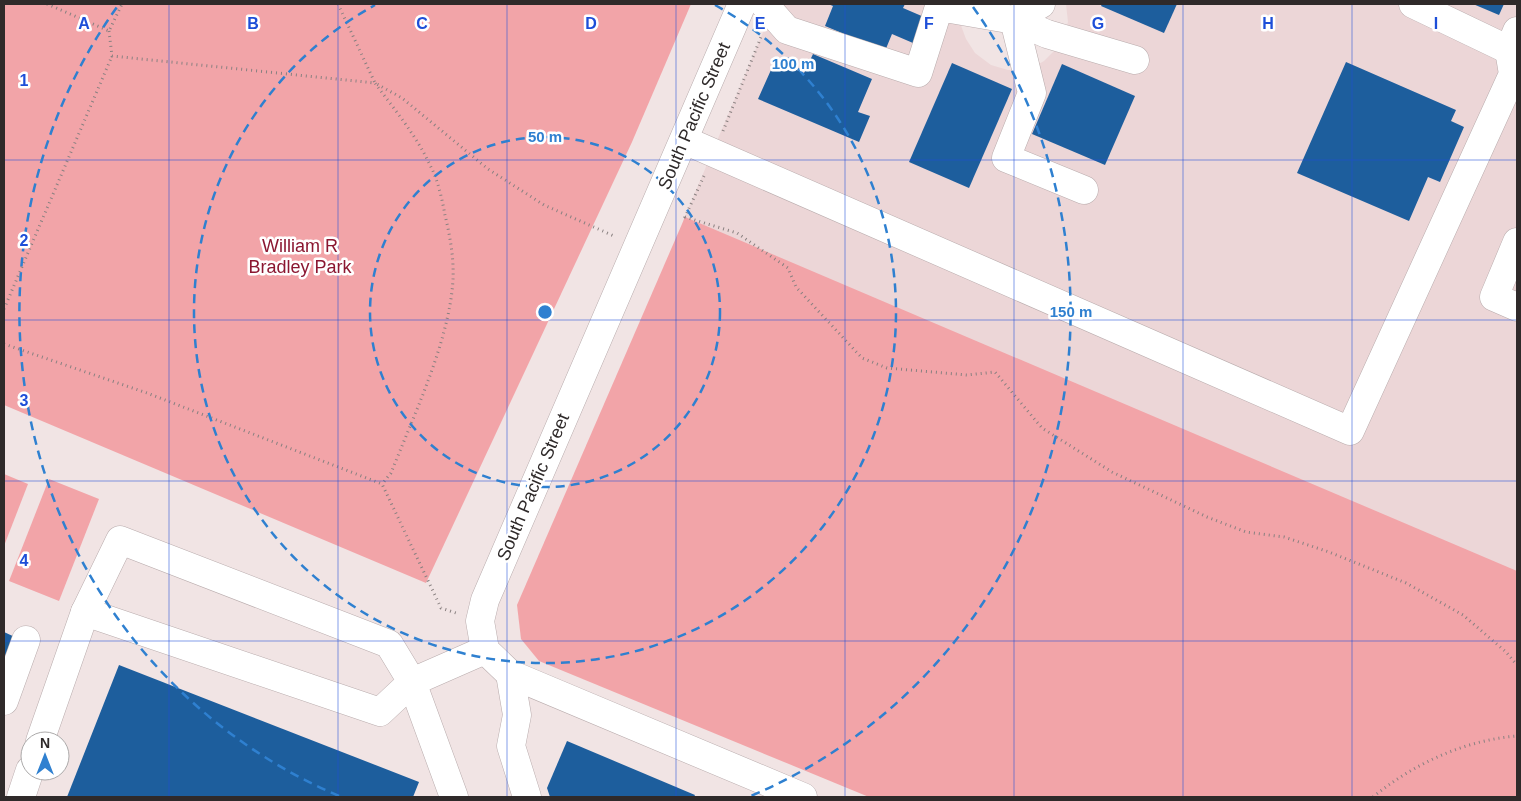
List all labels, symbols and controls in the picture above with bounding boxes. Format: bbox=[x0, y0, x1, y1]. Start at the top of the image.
text: A bbox=[78, 15, 90, 32]
text: B bbox=[247, 15, 259, 32]
text: C bbox=[416, 15, 428, 32]
text: D bbox=[585, 15, 597, 32]
text: E bbox=[755, 15, 766, 32]
text: F bbox=[924, 15, 934, 32]
text: G bbox=[1092, 15, 1104, 32]
text: H bbox=[1262, 15, 1274, 32]
text: I bbox=[1434, 15, 1438, 32]
street label: South Pacific Street bbox=[654, 39, 734, 193]
text: 100 m bbox=[772, 55, 814, 72]
text: 1 bbox=[20, 72, 29, 89]
text: 50 m bbox=[528, 128, 562, 145]
text: 2 bbox=[20, 232, 29, 249]
park label: William R Bradley Park bbox=[248, 236, 353, 277]
centre of rings bbox=[536, 303, 554, 321]
text: 150 m bbox=[1050, 303, 1092, 320]
text: 3 bbox=[20, 392, 29, 409]
street label: South Pacific Street bbox=[493, 410, 573, 564]
text: 4 bbox=[20, 552, 29, 569]
north arrow bbox=[20, 731, 70, 781]
text: N bbox=[40, 735, 50, 751]

